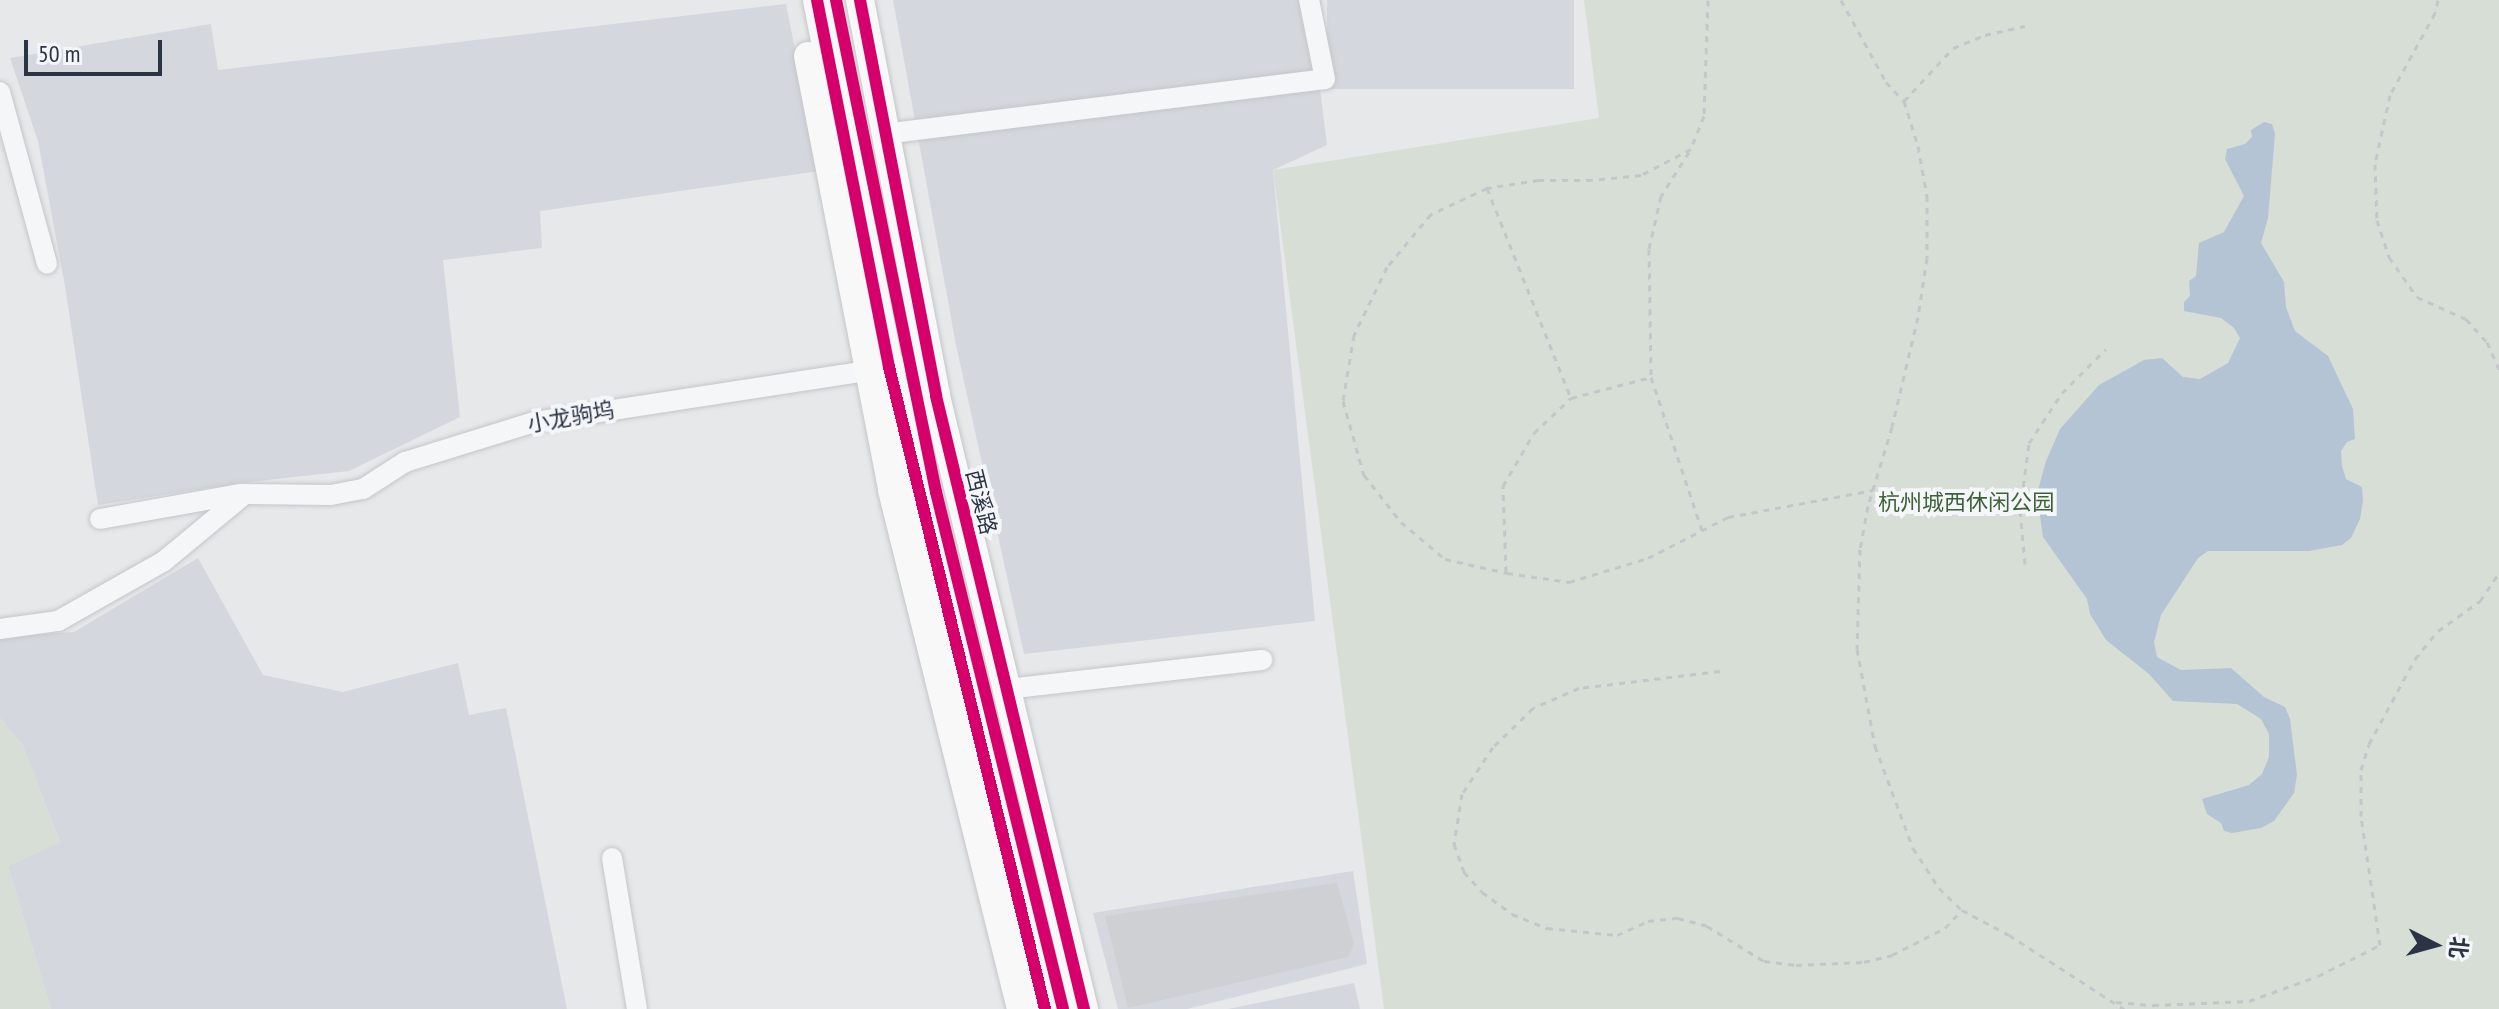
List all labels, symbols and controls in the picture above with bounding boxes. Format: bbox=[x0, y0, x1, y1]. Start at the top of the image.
scale bar bbox=[28, 24, 166, 74]
text: 50 m bbox=[38, 38, 80, 69]
street label: 小龙驹坞 bbox=[525, 396, 617, 438]
street label: 西溪路 bbox=[960, 467, 1002, 537]
park label: 杭州城西休闲公园 bbox=[1878, 490, 2054, 516]
north arrow bbox=[2395, 905, 2475, 985]
text: 北 bbox=[2444, 935, 2474, 960]

